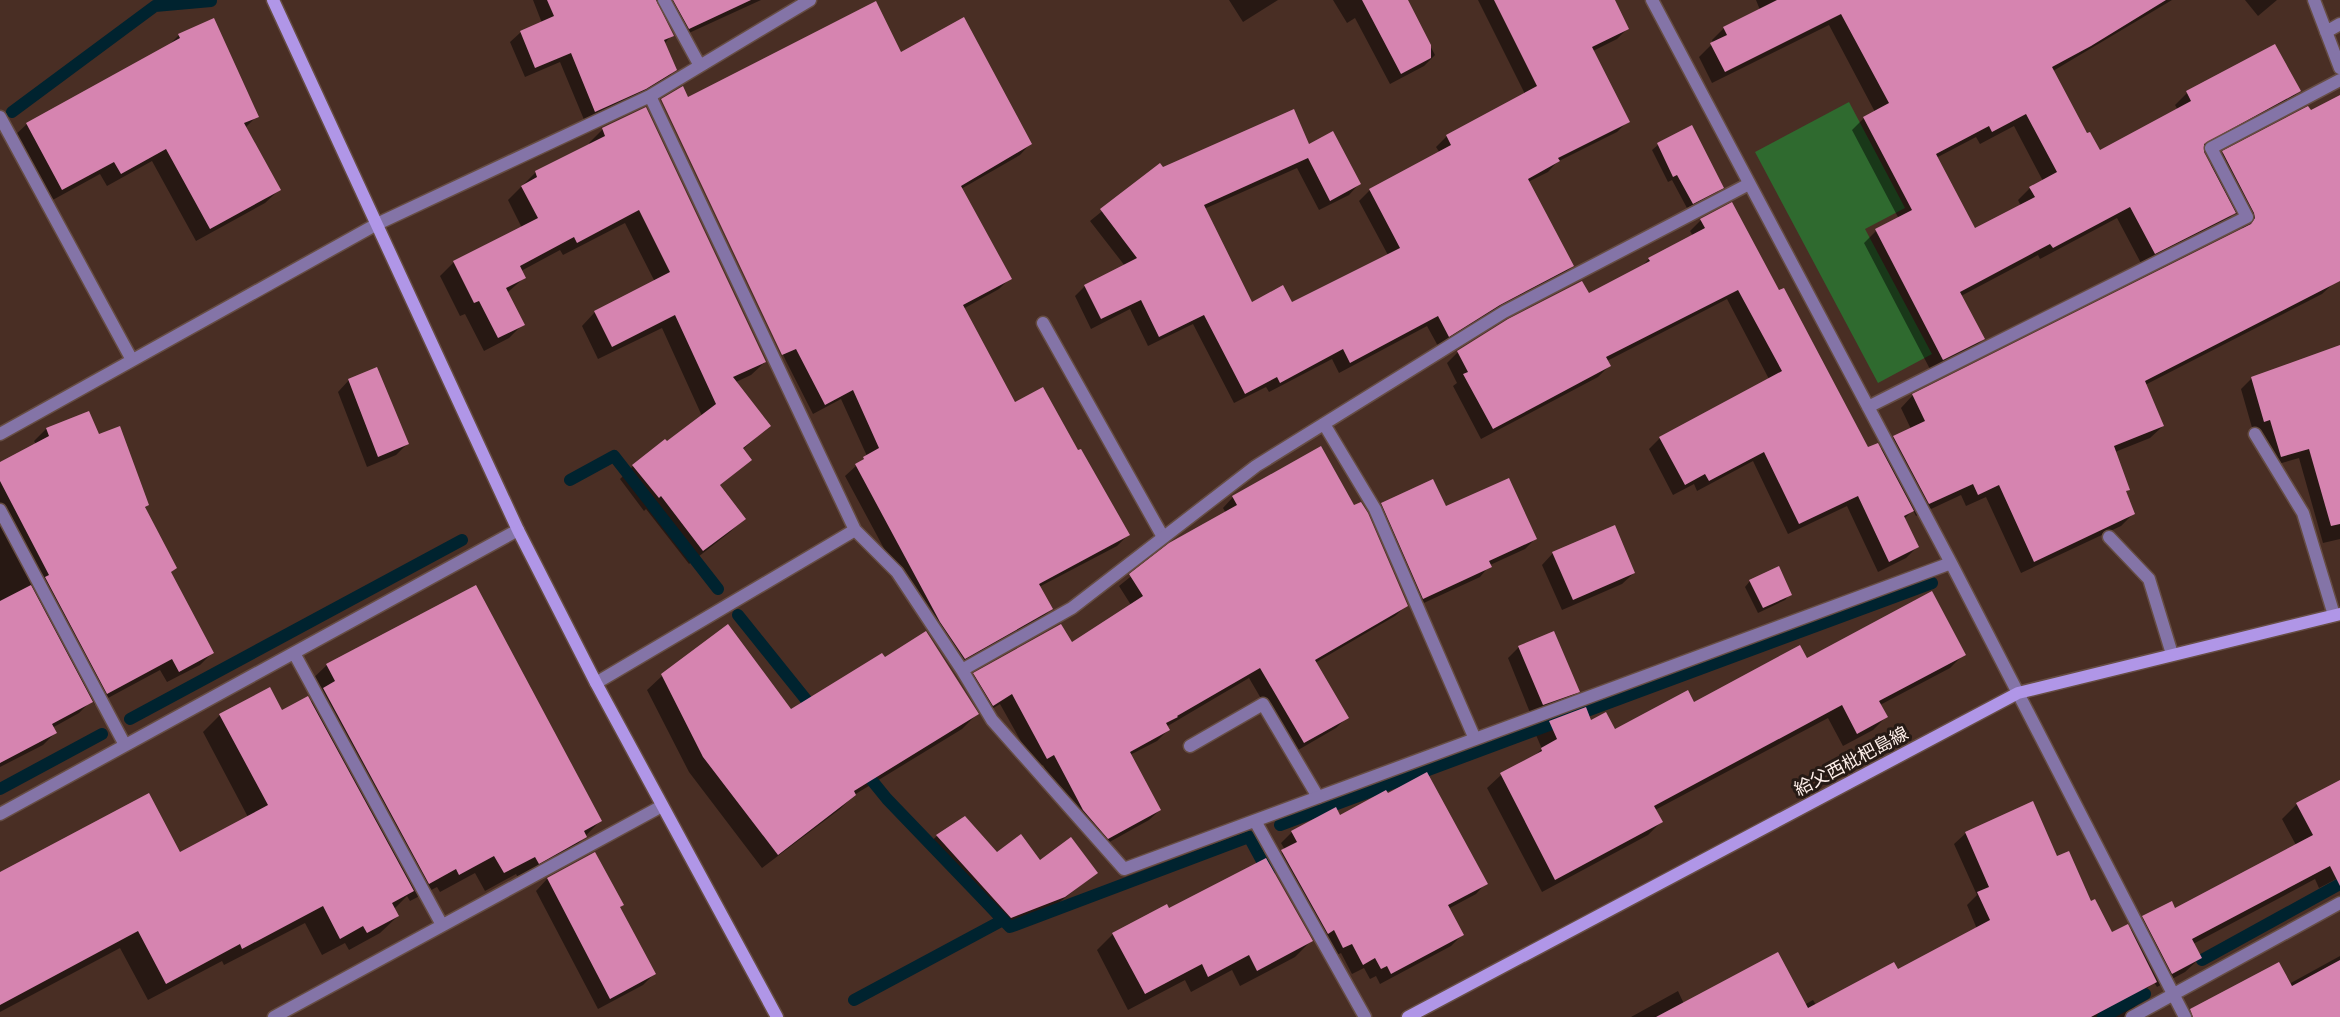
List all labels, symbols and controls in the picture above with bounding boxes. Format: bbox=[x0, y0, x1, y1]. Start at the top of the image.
street label: 給父西枇杷島線 bbox=[1790, 720, 1912, 802]

